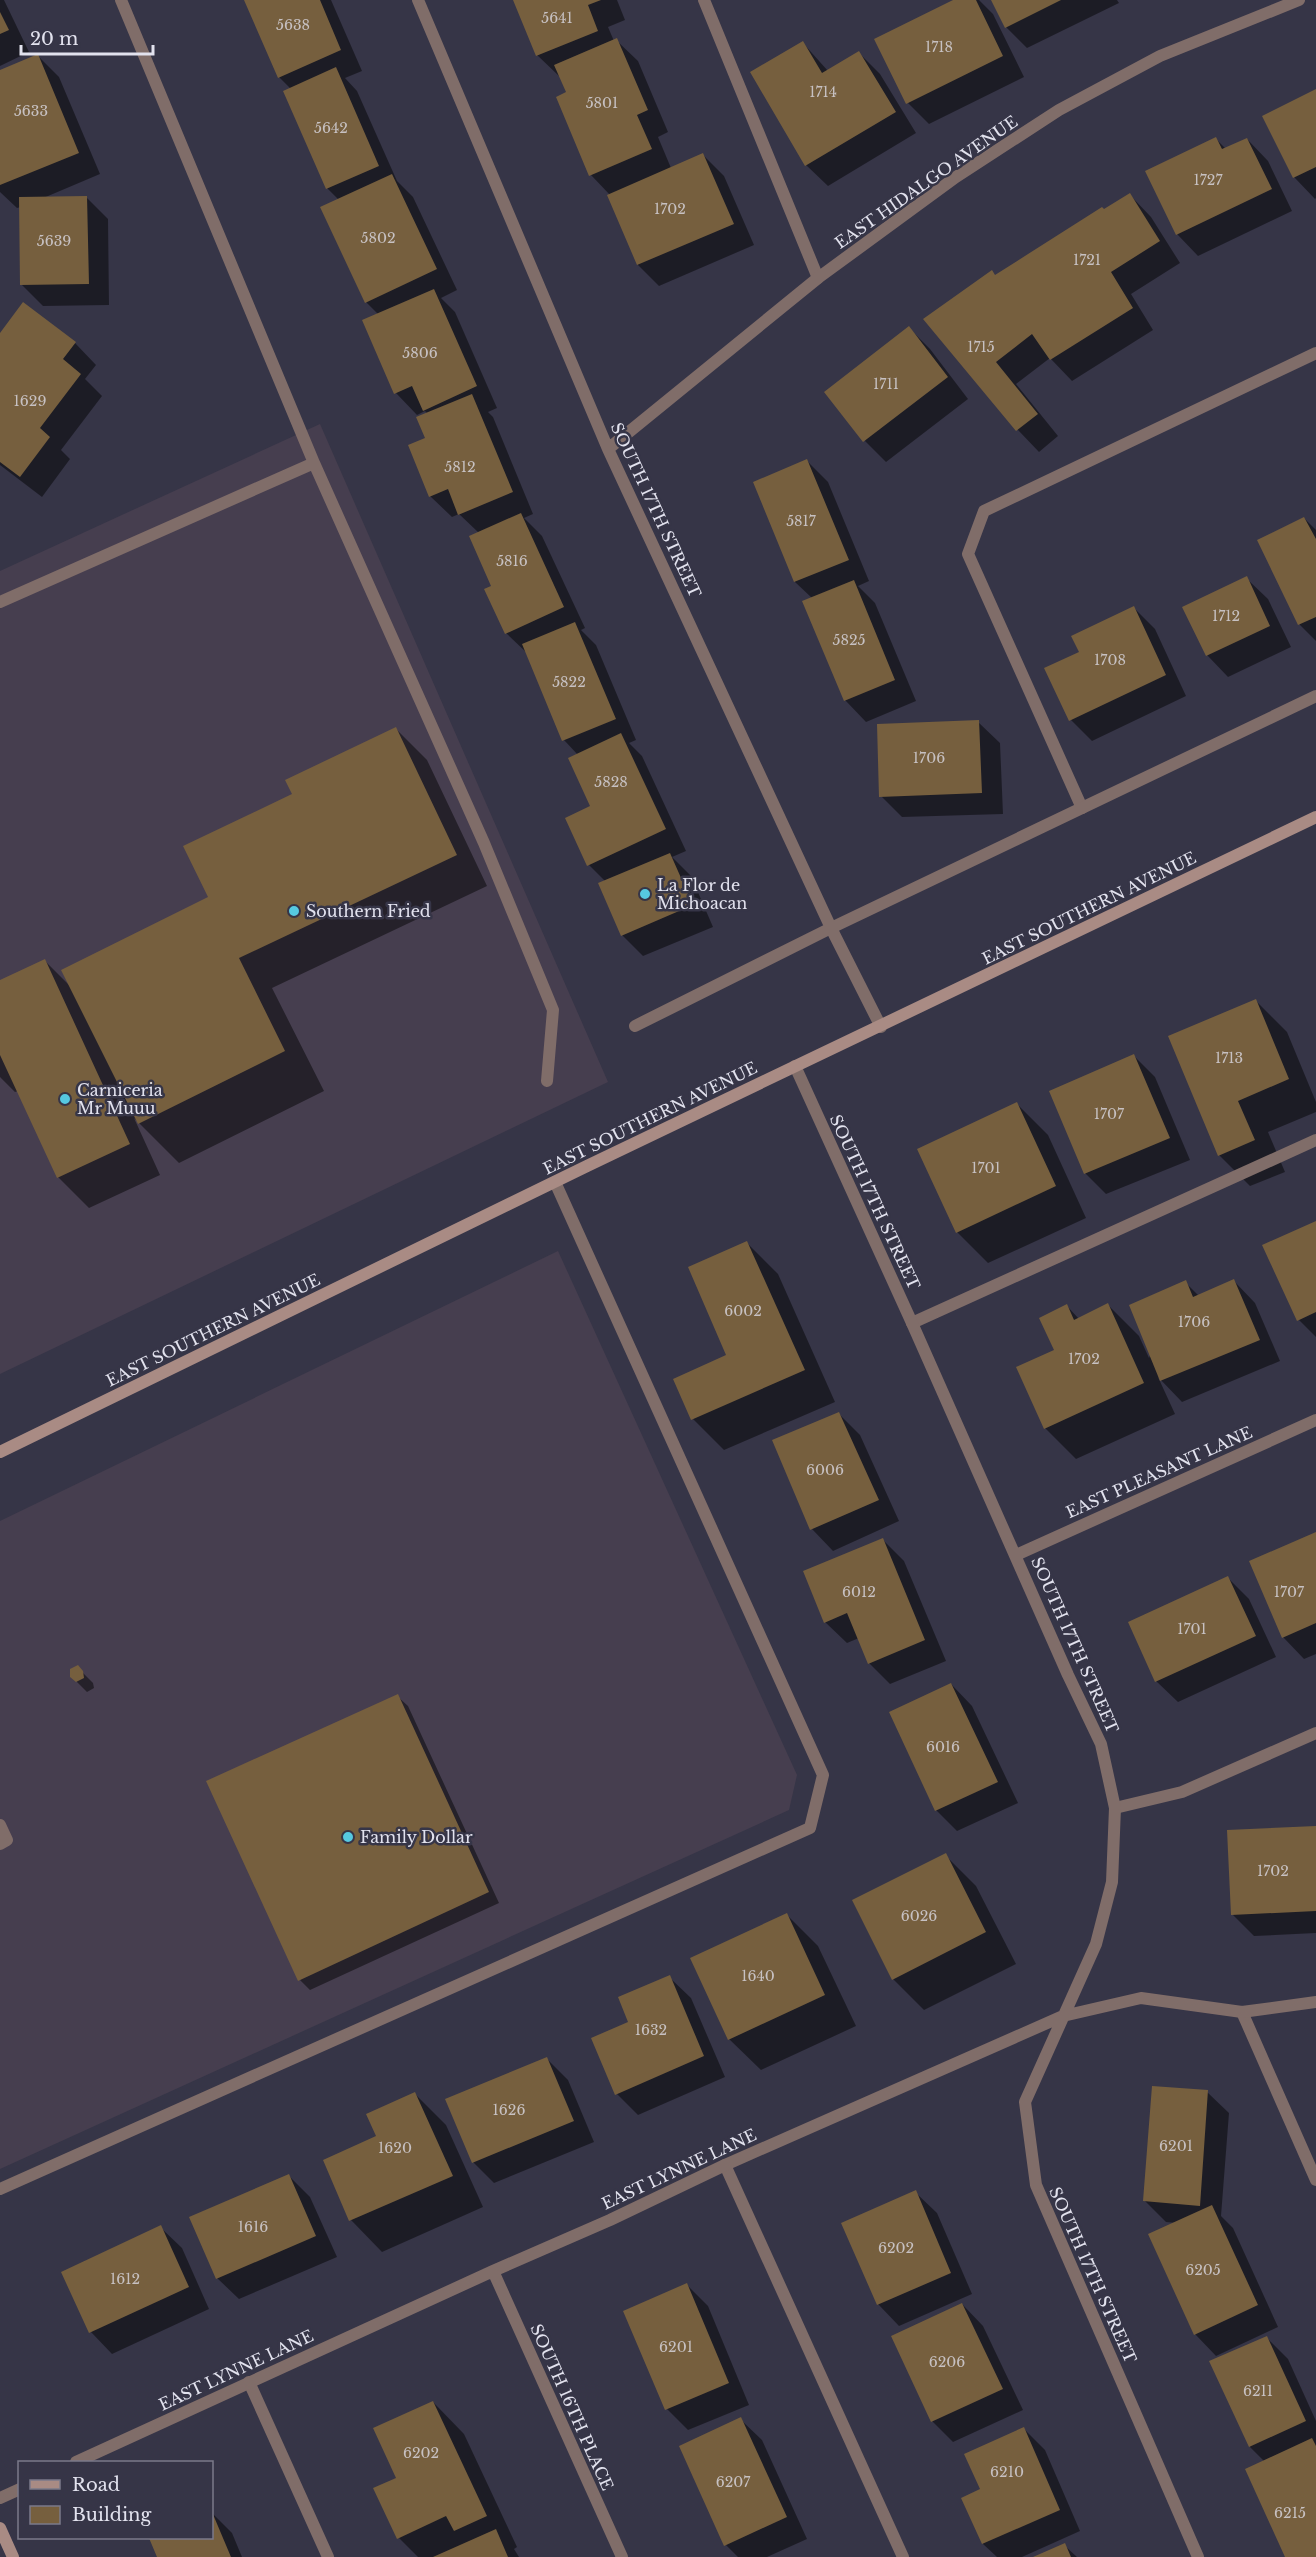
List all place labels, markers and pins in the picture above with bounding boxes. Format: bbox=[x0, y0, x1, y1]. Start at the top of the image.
place label: La Flor de Michoacan bbox=[657, 875, 747, 913]
marker: La Flor de Michoacan bbox=[638, 887, 652, 901]
place label: Southern Fried bbox=[306, 901, 431, 921]
marker: Southern Fried bbox=[287, 904, 301, 918]
place label: Carniceria Mr Muuu bbox=[77, 1080, 163, 1118]
marker: Carniceria Mr Muuu bbox=[58, 1092, 72, 1106]
place label: Family Dollar bbox=[360, 1827, 473, 1847]
marker: Family Dollar bbox=[341, 1830, 355, 1844]

